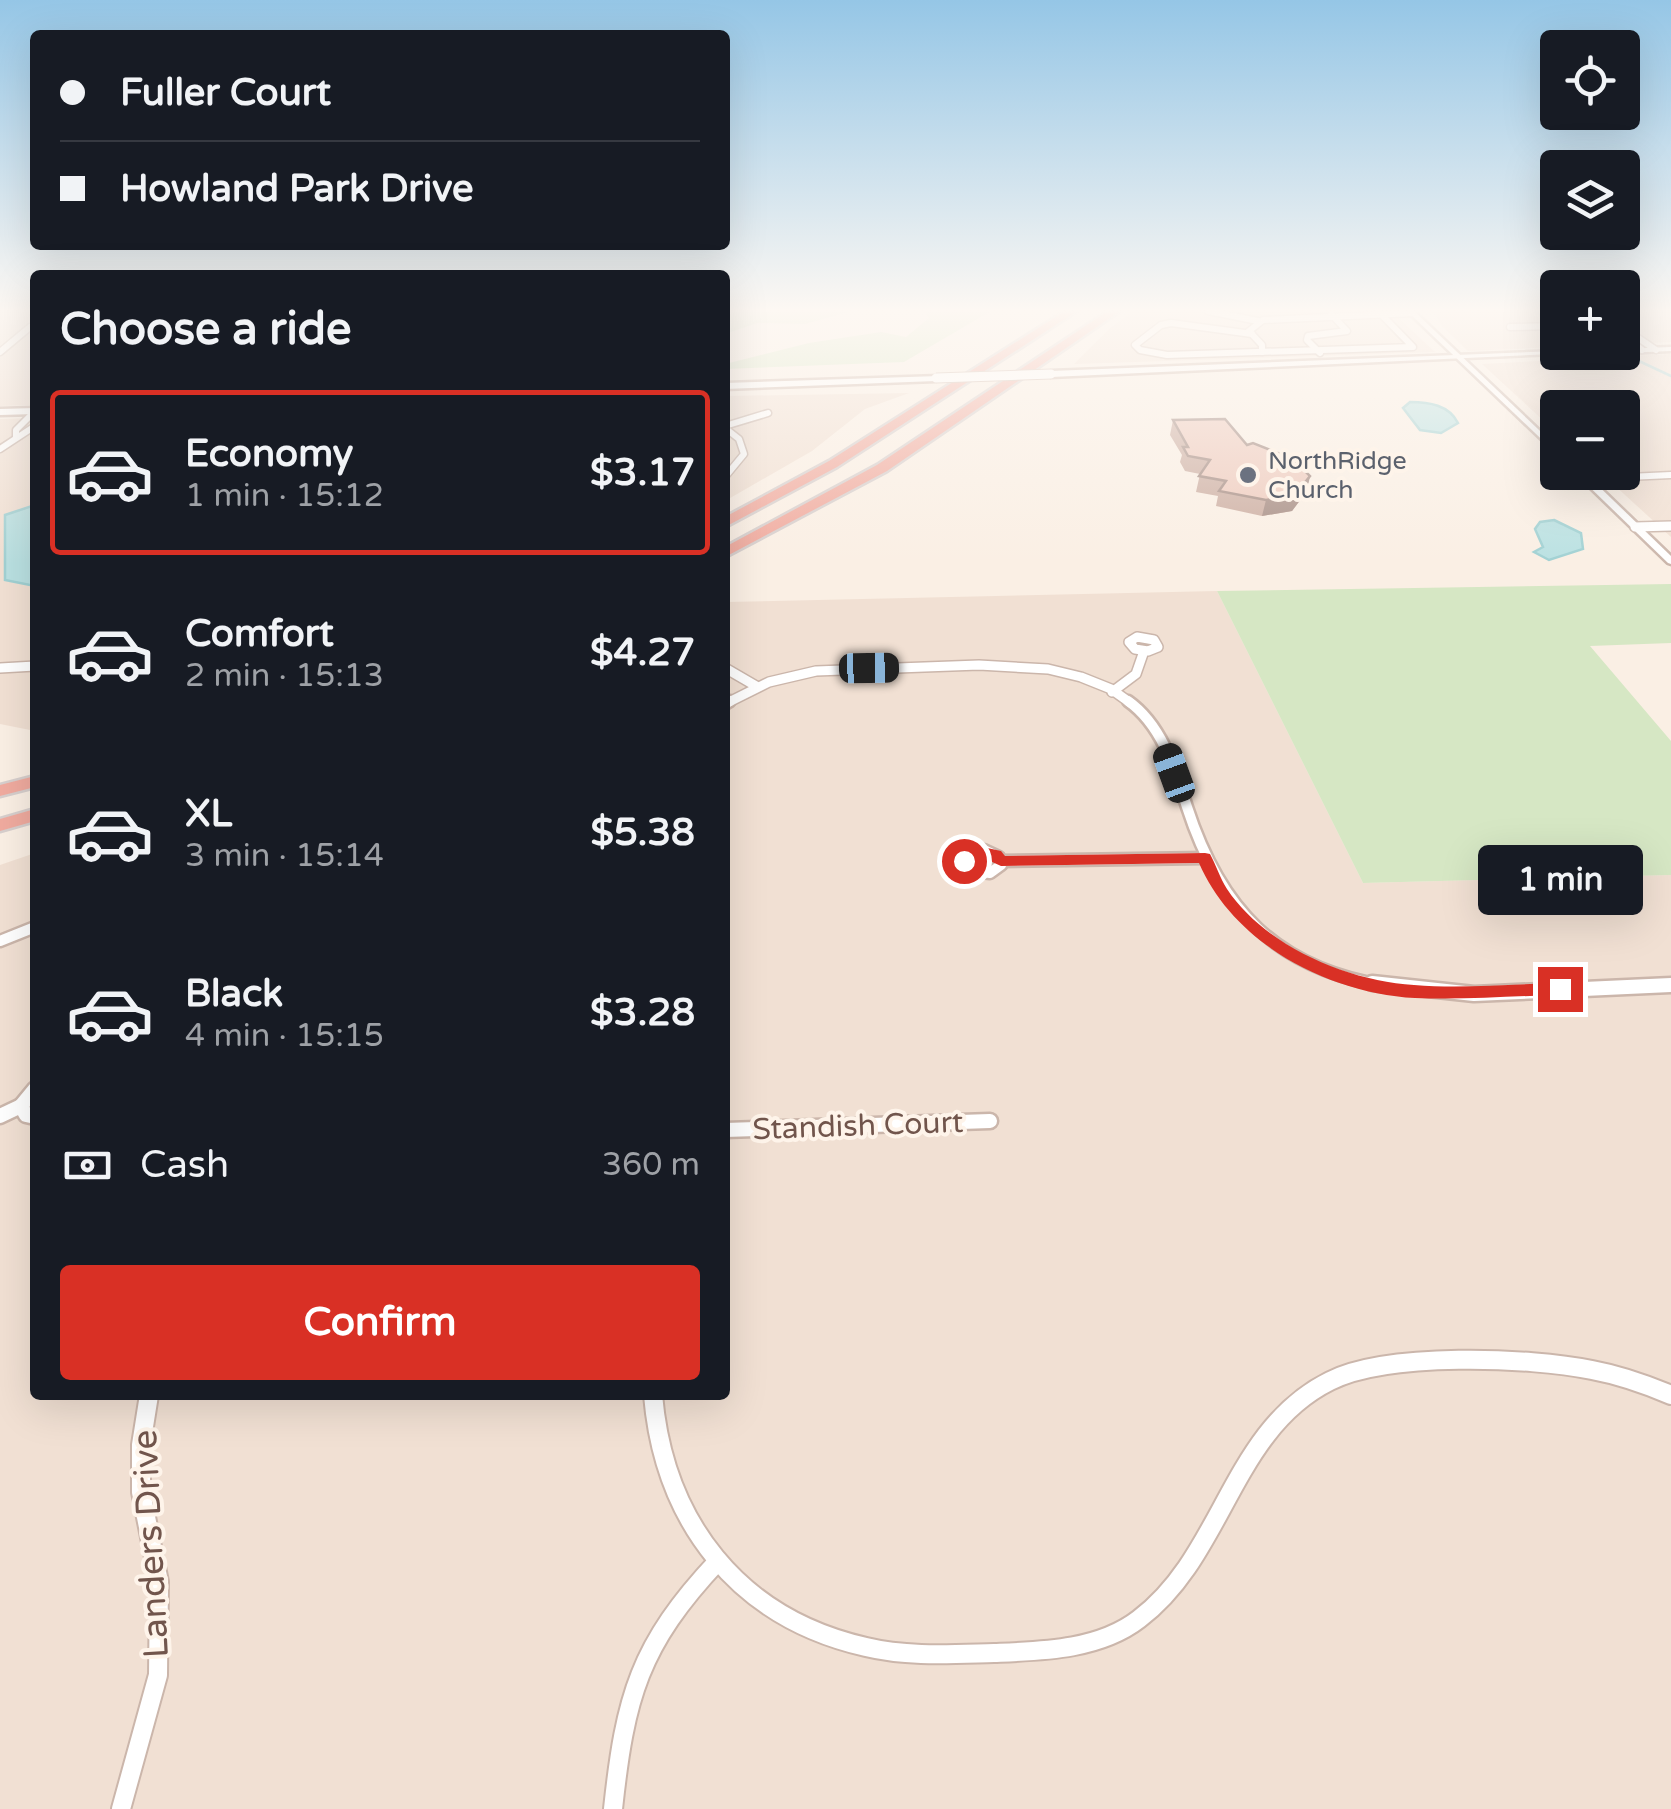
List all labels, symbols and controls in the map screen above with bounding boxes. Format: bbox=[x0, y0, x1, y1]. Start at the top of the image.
map controls bbox=[1540, 30, 1640, 490]
button: locate bbox=[1540, 30, 1640, 130]
text: Fuller Court bbox=[120, 70, 331, 116]
button: layers bbox=[1540, 150, 1640, 250]
text: Howland Park Drive bbox=[120, 166, 474, 212]
button: + bbox=[1540, 270, 1640, 370]
text: Choose a ride bbox=[60, 303, 351, 357]
button: − bbox=[1540, 390, 1640, 490]
icon: car bbox=[65, 428, 155, 518]
text: Economy bbox=[185, 431, 353, 477]
place label: NorthRidge Church bbox=[1268, 446, 1407, 505]
text: $3.17 bbox=[590, 450, 695, 496]
marker: NorthRidge Church bbox=[1237, 464, 1259, 486]
text: 1 min · 15:12 bbox=[185, 477, 384, 515]
icon: car bbox=[65, 608, 155, 698]
text: Comfort bbox=[185, 611, 334, 657]
text: $4.27 bbox=[590, 630, 695, 676]
car bbox=[839, 652, 899, 684]
text: 2 min · 15:13 bbox=[185, 657, 384, 695]
car bbox=[1150, 740, 1198, 806]
icon: car bbox=[65, 788, 155, 878]
text: XL bbox=[185, 791, 232, 837]
text: $5.38 bbox=[590, 810, 695, 856]
text: 3 min · 15:14 bbox=[185, 837, 384, 875]
route start bbox=[942, 839, 987, 884]
callout: 1 min bbox=[1478, 844, 1642, 914]
text: 1 min bbox=[1518, 861, 1603, 899]
route end bbox=[1538, 967, 1583, 1012]
icon: car bbox=[65, 968, 155, 1058]
text: Black bbox=[185, 971, 283, 1017]
text: $3.28 bbox=[590, 990, 695, 1036]
text: 4 min · 15:15 bbox=[185, 1017, 384, 1055]
street label: Standish Court bbox=[752, 1104, 964, 1148]
icon: cash bbox=[60, 1138, 115, 1193]
text: Cash bbox=[140, 1142, 229, 1188]
text: 360 m bbox=[602, 1146, 700, 1184]
button: Confirm bbox=[60, 1265, 700, 1380]
street label: Landers Drive bbox=[124, 1429, 178, 1659]

